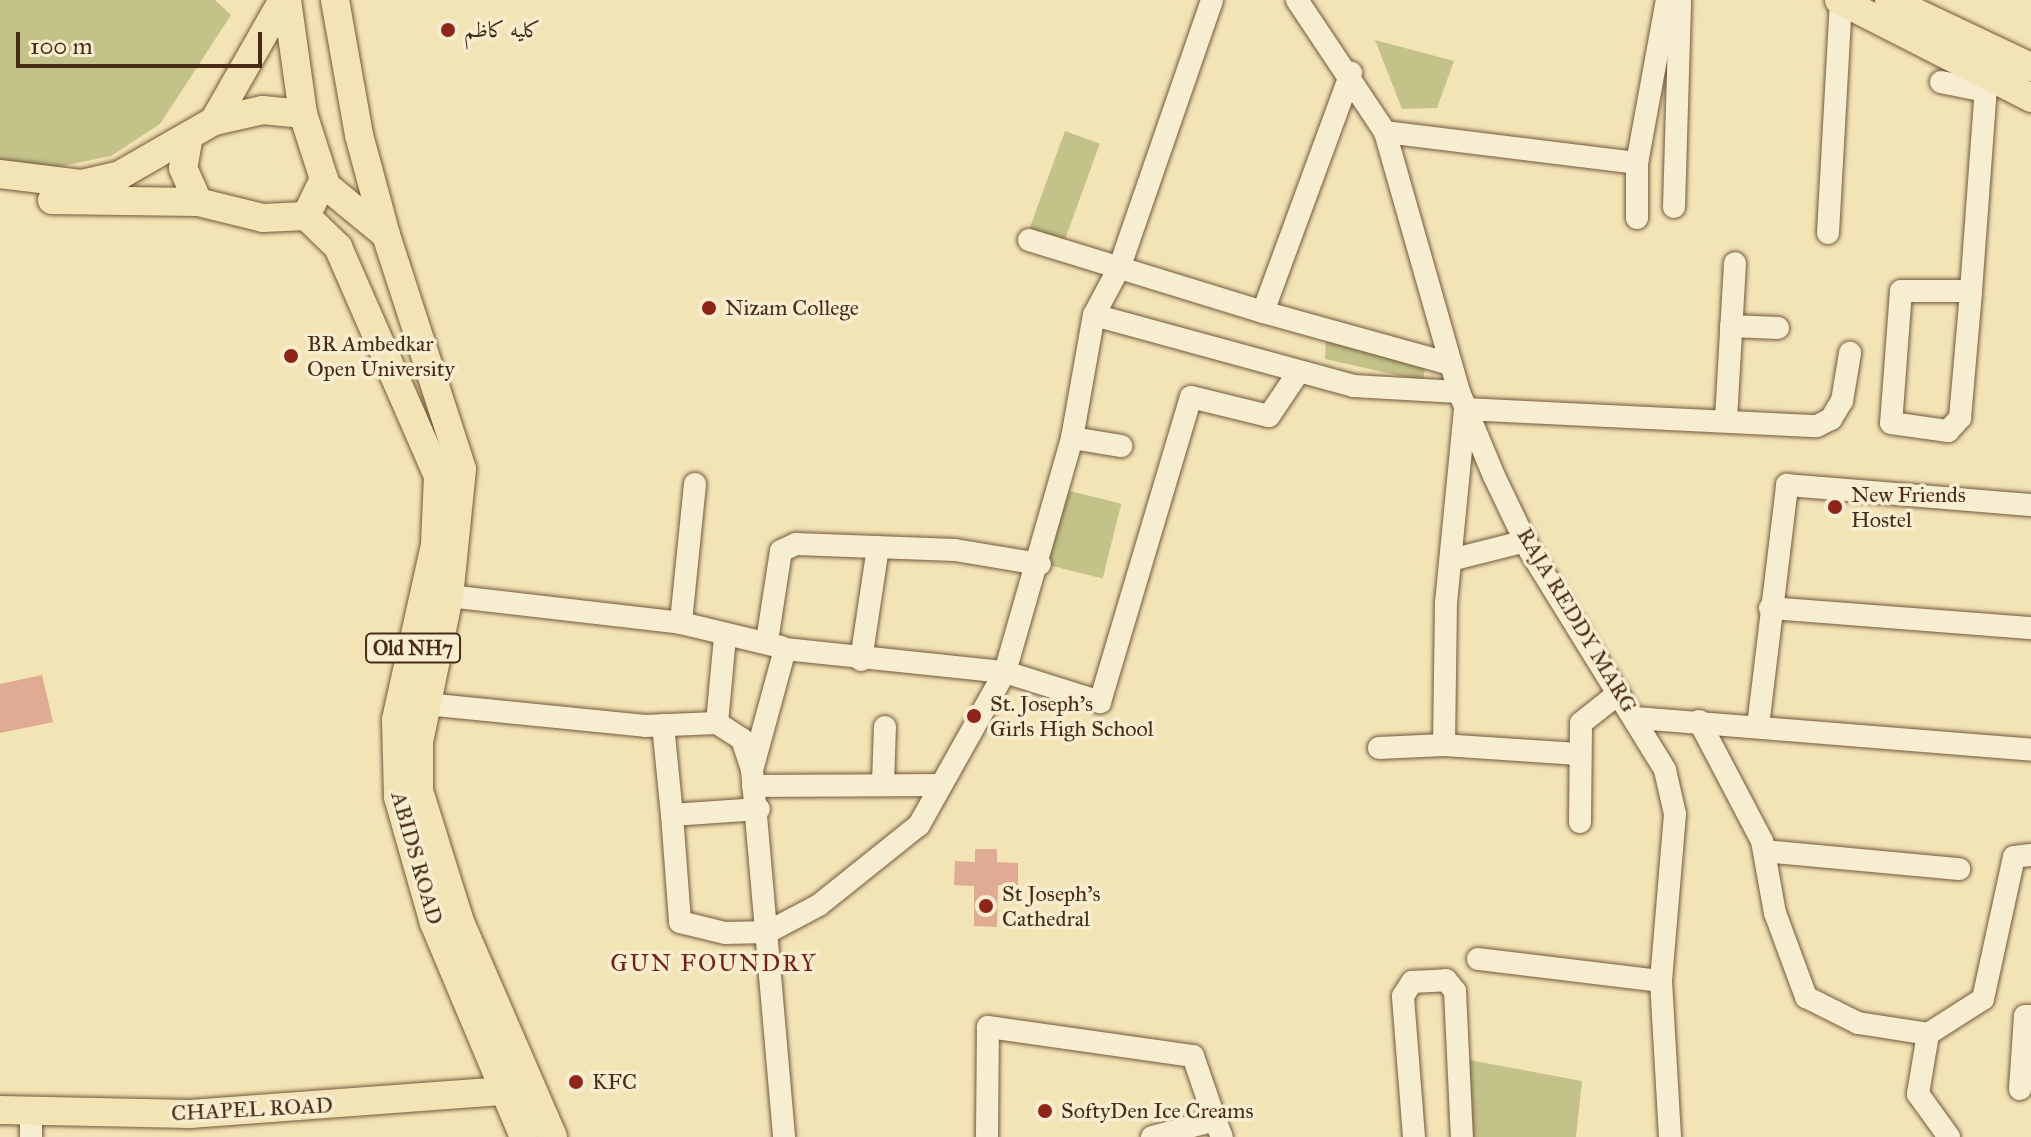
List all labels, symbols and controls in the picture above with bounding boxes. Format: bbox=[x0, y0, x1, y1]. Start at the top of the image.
scale bar bbox=[20, 16, 266, 66]
place label: كليه كاظم bbox=[464, 17, 541, 43]
marker: كليه كاظم bbox=[439, 21, 457, 39]
text: 100 m bbox=[30, 31, 93, 61]
place label: Nizam College bbox=[725, 295, 859, 321]
marker: Nizam College bbox=[700, 299, 718, 317]
place label: BR Ambedkar Open University bbox=[307, 330, 455, 382]
marker: BR Ambedkar Open University bbox=[282, 347, 300, 365]
place label: New Friends Hostel bbox=[1851, 481, 1966, 532]
marker: New Friends Hostel bbox=[1826, 498, 1844, 516]
street label: RAJA REDDY MARG bbox=[1511, 523, 1643, 717]
road number: Old NH7 bbox=[365, 632, 461, 664]
place label: St. Joseph's Girls High School bbox=[990, 690, 1154, 742]
marker: St. Joseph's Girls High School bbox=[965, 707, 983, 725]
street label: ABIDS ROAD bbox=[385, 788, 449, 928]
place label: St Joseph's Cathedral bbox=[1002, 880, 1100, 932]
marker: St Joseph's Cathedral bbox=[977, 897, 995, 915]
district label: GUN FOUNDRY bbox=[610, 950, 818, 978]
place label: KFC bbox=[592, 1069, 637, 1095]
marker: KFC bbox=[567, 1073, 585, 1091]
street label: CHAPEL ROAD bbox=[170, 1092, 334, 1126]
place label: SoftyDen Ice Creams bbox=[1061, 1098, 1253, 1124]
marker: SoftyDen Ice Creams bbox=[1036, 1102, 1054, 1120]

